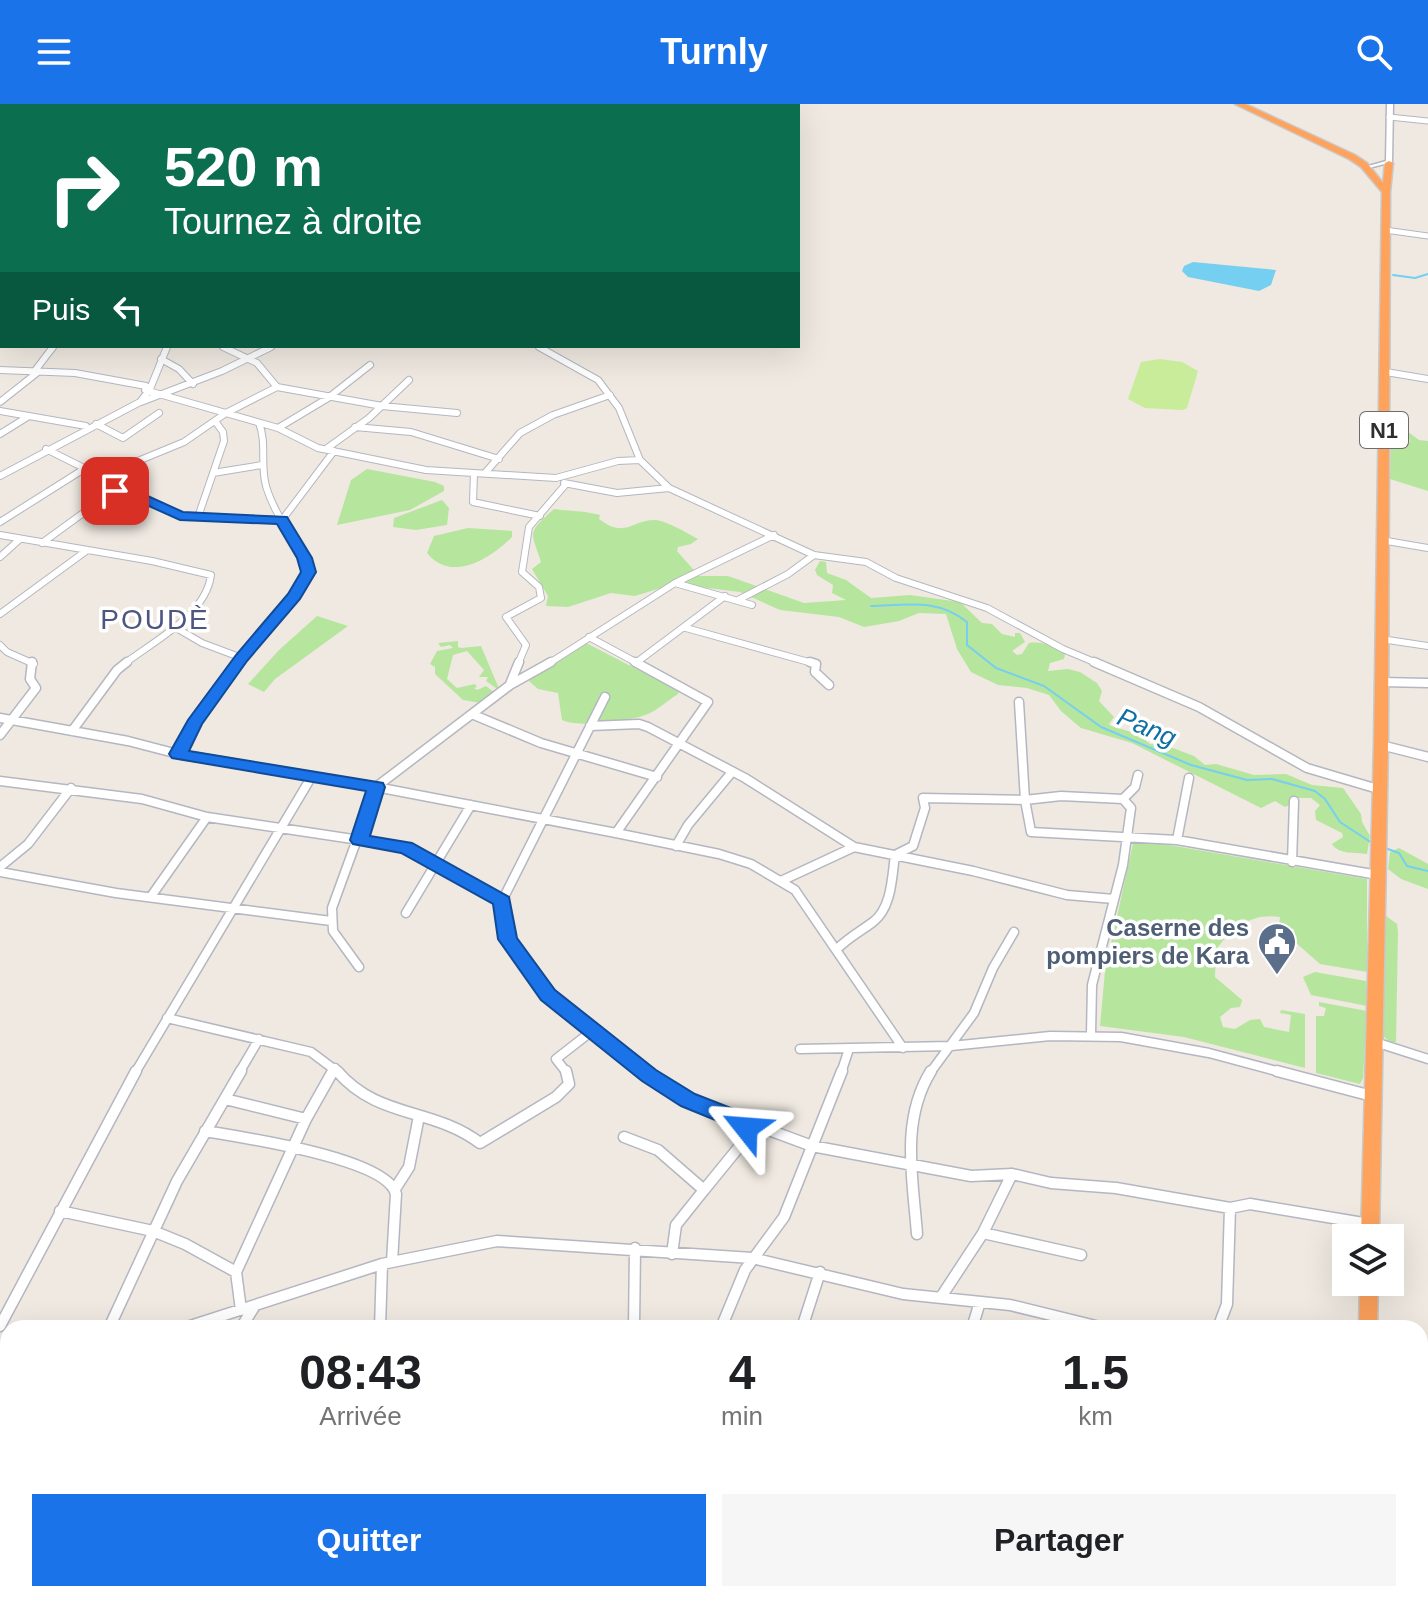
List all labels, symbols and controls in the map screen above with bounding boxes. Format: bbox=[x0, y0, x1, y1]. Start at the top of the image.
icon: menu bbox=[32, 30, 76, 74]
icon: search bbox=[1352, 30, 1396, 74]
text: Turnly bbox=[660, 31, 768, 72]
text: 520 m bbox=[164, 135, 323, 198]
icon: right bbox=[32, 136, 136, 240]
text: Tournez à droite bbox=[164, 201, 422, 242]
icon: left bbox=[106, 288, 150, 332]
text: Puis bbox=[32, 293, 90, 326]
road number: N1 bbox=[1360, 412, 1408, 448]
pin bbox=[81, 457, 149, 525]
icon: arrive bbox=[93, 469, 137, 513]
district label: POUDÈ bbox=[100, 604, 210, 635]
water label: Pang bbox=[1113, 701, 1181, 753]
place label: Caserne des pompiers de Kara bbox=[1046, 914, 1250, 969]
public building icon: Caserne des pompiers de Kara bbox=[1256, 921, 1298, 976]
position arrow bbox=[704, 1086, 788, 1170]
map controls bbox=[1332, 1224, 1404, 1296]
button: layers bbox=[1332, 1224, 1404, 1296]
text: 08:43 bbox=[299, 1346, 422, 1399]
text: 4 bbox=[729, 1346, 755, 1399]
text: 1.5 bbox=[1062, 1346, 1129, 1399]
text: Arrivée bbox=[319, 1401, 402, 1431]
text: min bbox=[721, 1401, 763, 1431]
text: km bbox=[1078, 1401, 1113, 1431]
button: Quitter bbox=[32, 1494, 706, 1586]
button: Partager bbox=[722, 1494, 1396, 1586]

